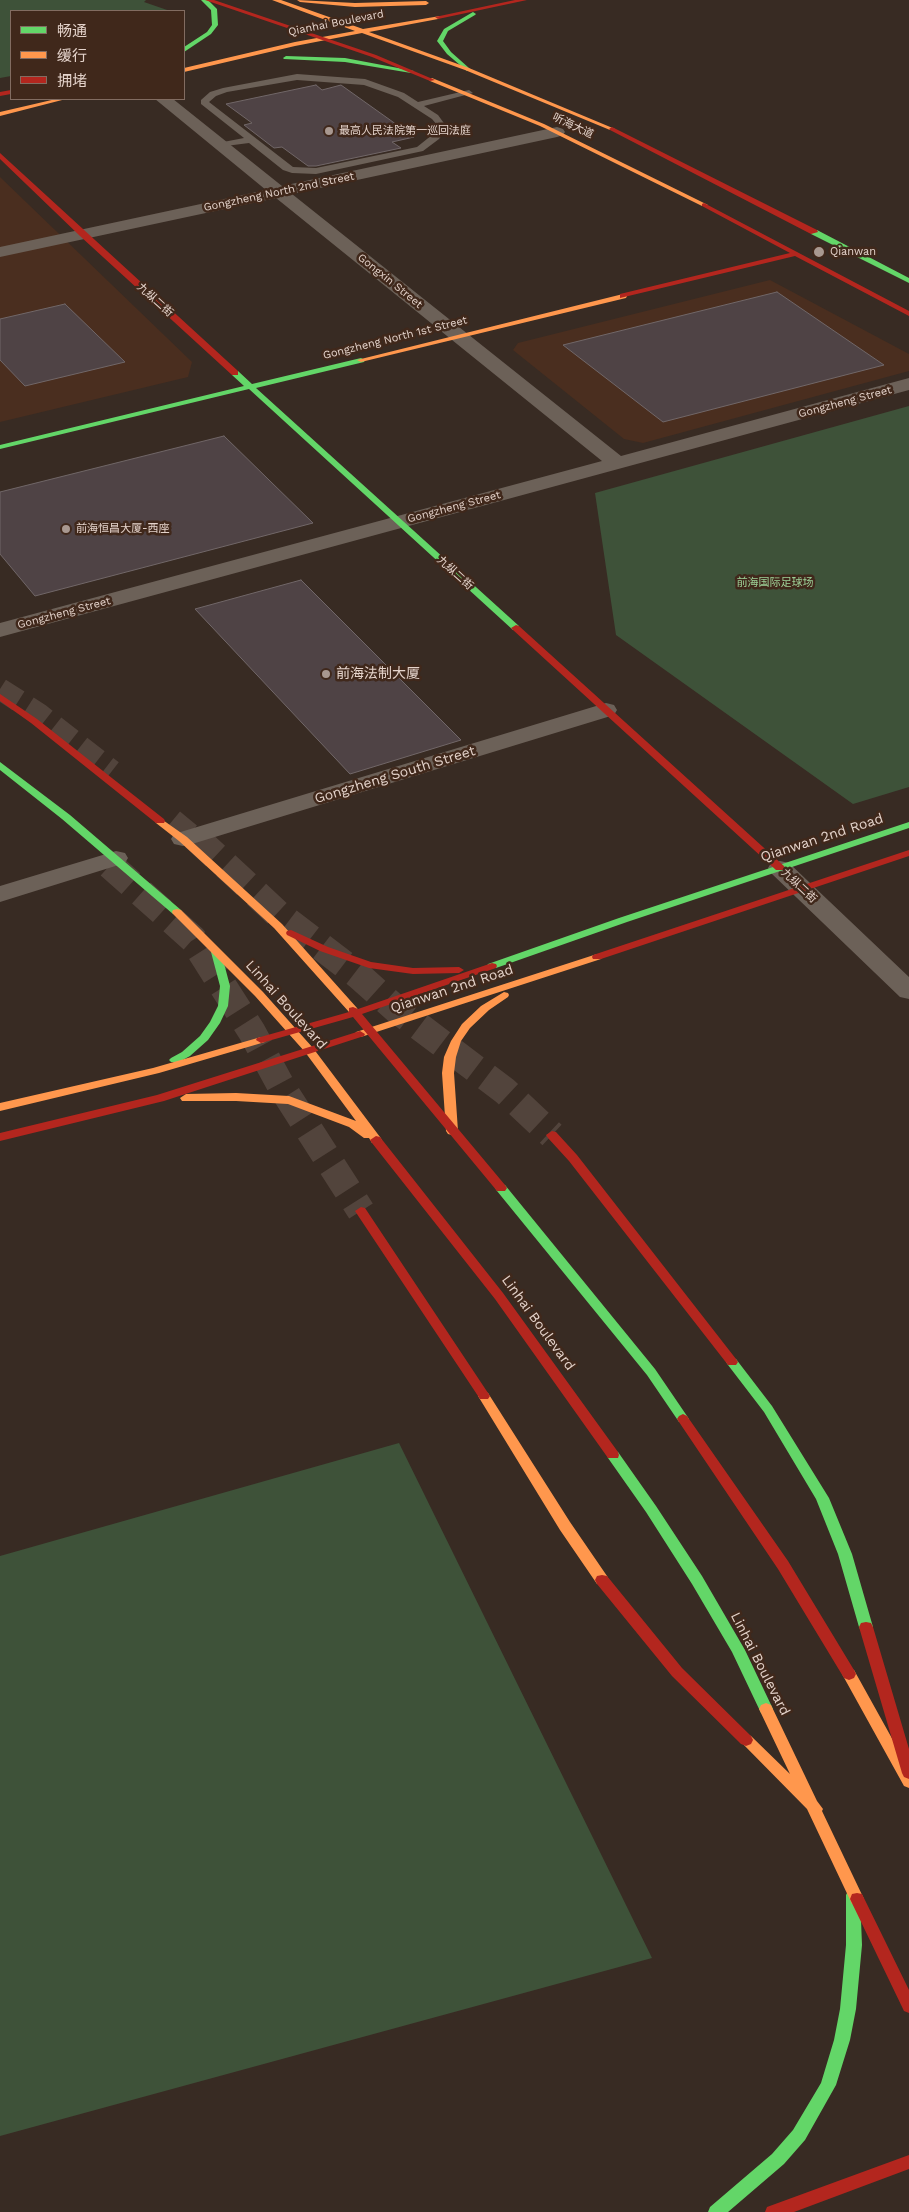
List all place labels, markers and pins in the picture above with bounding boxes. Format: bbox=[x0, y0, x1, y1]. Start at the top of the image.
place label: 最高人民法院第一巡回法庭 bbox=[339, 124, 471, 138]
marker: 最高人民法院第一巡回法庭 bbox=[323, 125, 335, 137]
marker: Qianwan bbox=[812, 245, 826, 259]
place label: Qianwan bbox=[830, 245, 876, 259]
place label: 前海恒昌大厦-西座 bbox=[76, 522, 170, 536]
marker: 前海恒昌大厦-西座 bbox=[60, 523, 72, 535]
place label: 前海法制大厦 bbox=[336, 666, 420, 682]
marker: 前海法制大厦 bbox=[320, 668, 332, 680]

